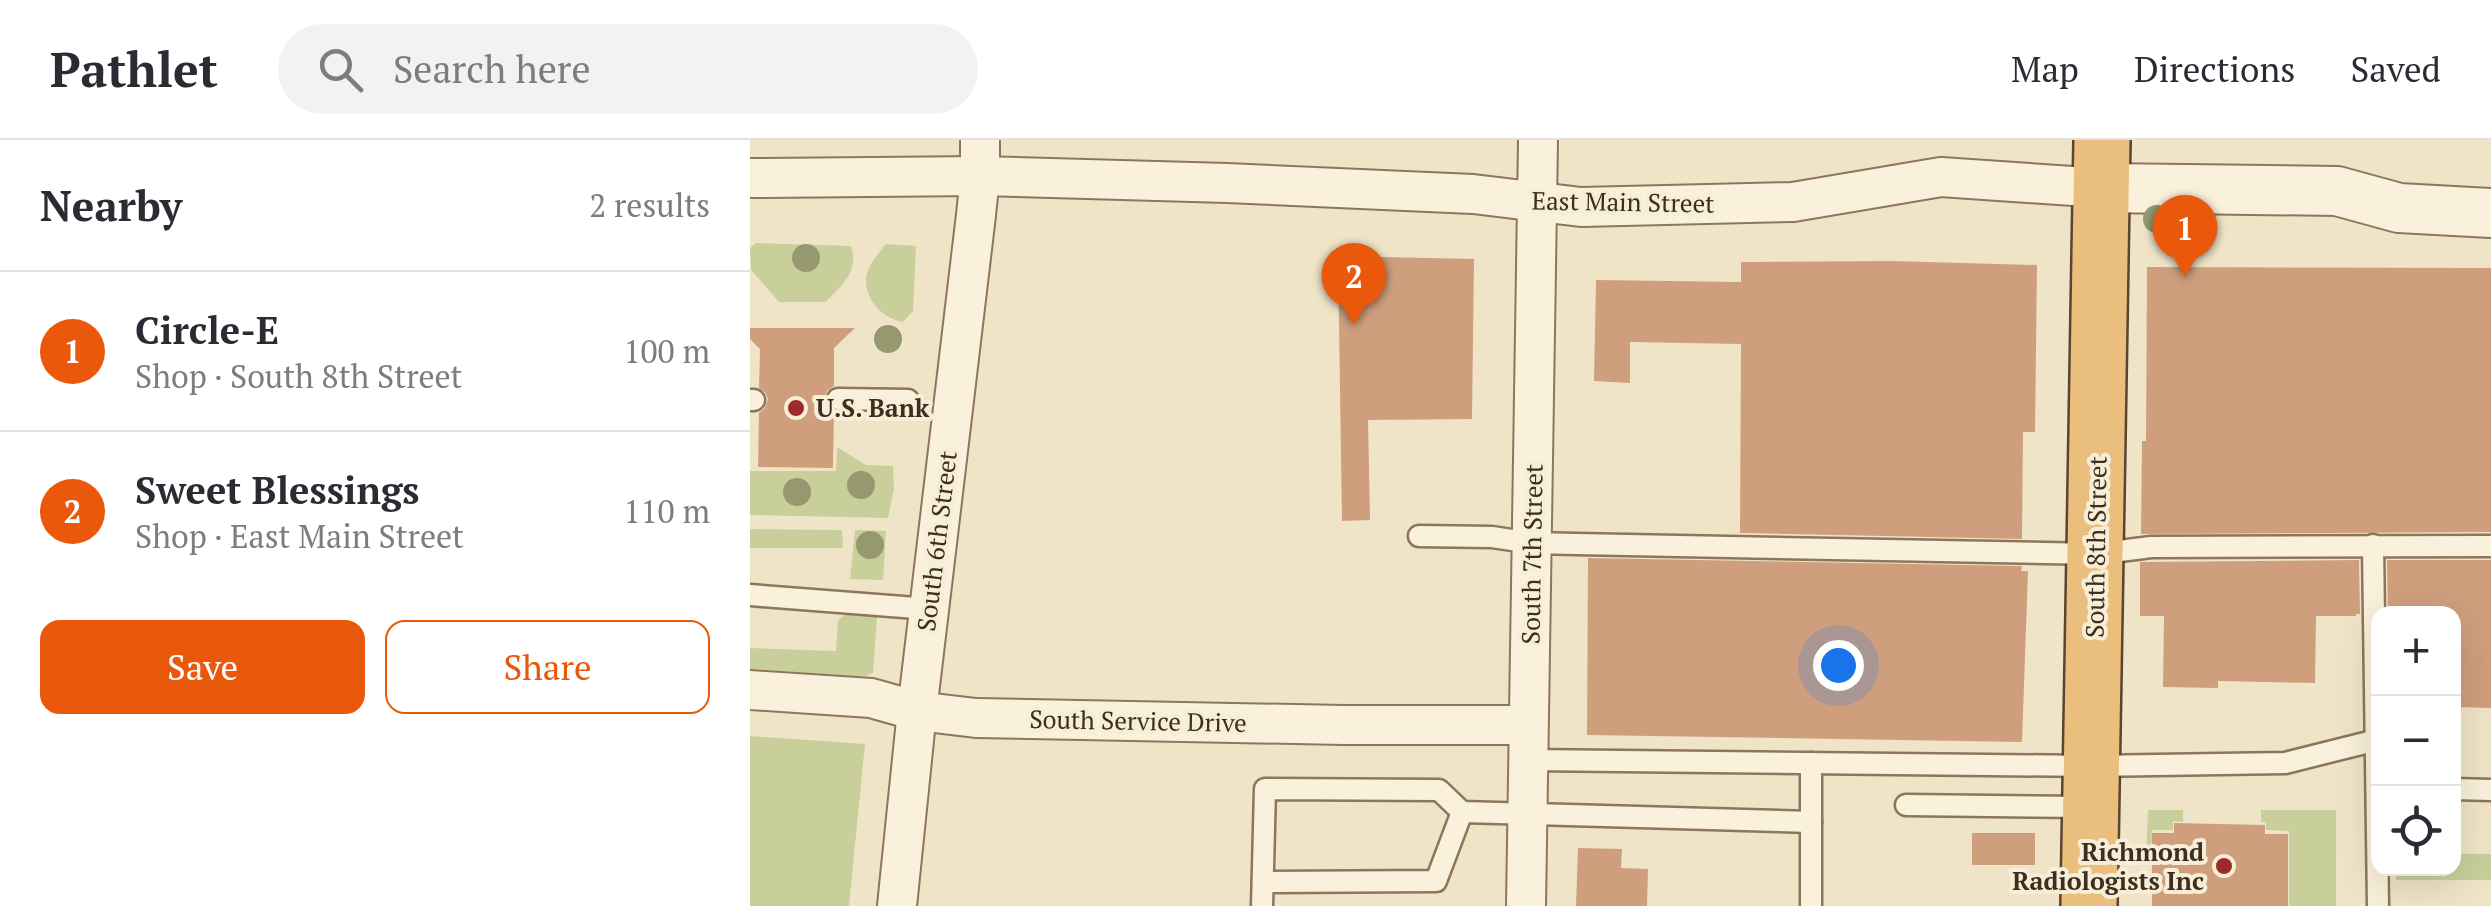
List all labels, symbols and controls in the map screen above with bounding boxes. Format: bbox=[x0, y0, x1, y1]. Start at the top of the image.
search box bbox=[278, 24, 978, 114]
text: Pathlet bbox=[50, 37, 218, 101]
icon: search bbox=[313, 42, 368, 97]
text: Search here bbox=[393, 44, 591, 94]
text: Map bbox=[2011, 46, 2079, 92]
text: Directions bbox=[2134, 46, 2295, 92]
text: Saved bbox=[2350, 46, 2441, 92]
text: Nearby bbox=[40, 177, 182, 233]
street label: East Main Street bbox=[1531, 183, 1715, 220]
text: 2 results bbox=[589, 184, 710, 226]
pin: 1 bbox=[2152, 194, 2218, 277]
pin: 2 bbox=[1322, 242, 1386, 325]
text: Circle-E bbox=[135, 305, 279, 355]
text: 1 bbox=[63, 330, 82, 372]
text: 100 m bbox=[623, 330, 710, 372]
text: Shop · South 8th Street bbox=[135, 355, 463, 397]
place label: U.S. Bank bbox=[816, 391, 930, 424]
marker: U.S. Bank bbox=[785, 397, 807, 419]
street label: South 6th Street bbox=[909, 449, 964, 633]
street label: South 8th Street bbox=[2077, 456, 2114, 638]
street label: South 7th Street bbox=[1513, 463, 1550, 645]
text: Sweet Blessings bbox=[135, 465, 420, 515]
text: 2 bbox=[63, 490, 82, 532]
text: 110 m bbox=[623, 490, 710, 532]
text: Shop · East Main Street bbox=[135, 515, 464, 557]
map controls bbox=[2371, 606, 2461, 876]
button: + bbox=[2371, 606, 2461, 696]
button: Save bbox=[40, 620, 365, 714]
button: Share bbox=[385, 620, 710, 714]
your location bbox=[1813, 640, 1864, 691]
button: − bbox=[2371, 696, 2461, 786]
street label: South Service Drive bbox=[1029, 702, 1247, 739]
button: locate bbox=[2371, 786, 2461, 876]
place label: Richmond Radiologists Inc bbox=[2012, 835, 2204, 897]
marker: Richmond Radiologists Inc bbox=[2213, 855, 2235, 877]

